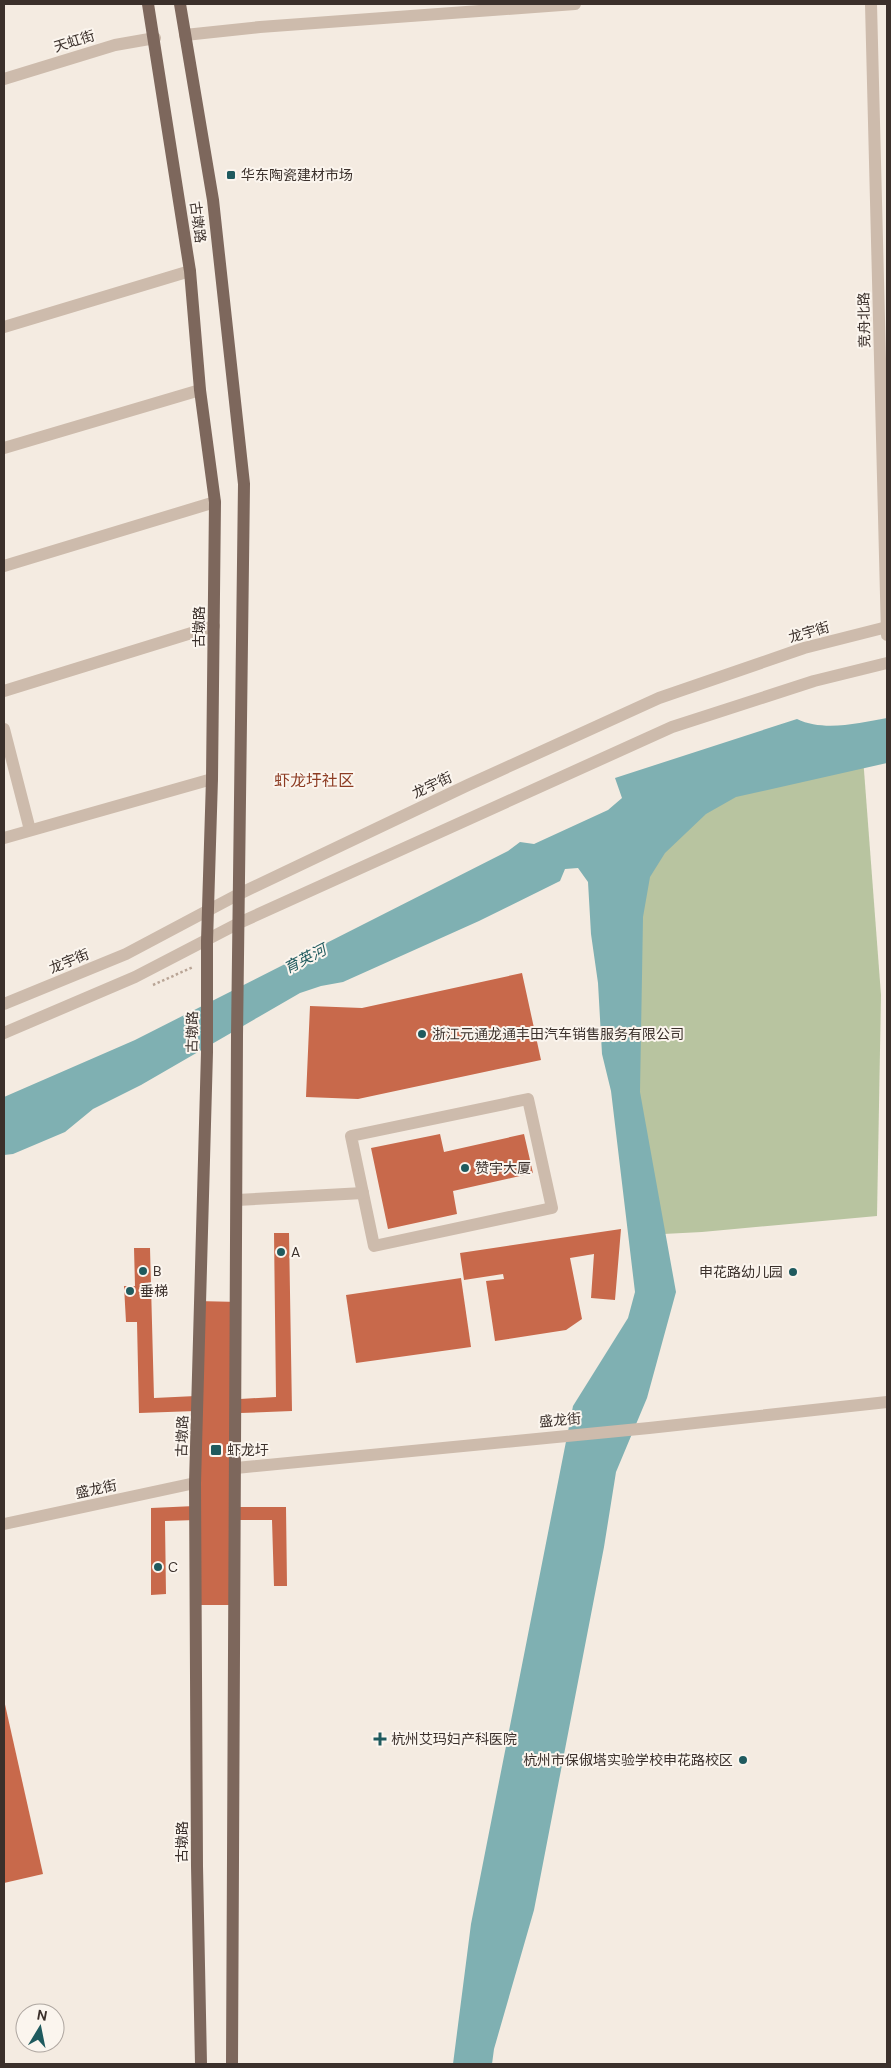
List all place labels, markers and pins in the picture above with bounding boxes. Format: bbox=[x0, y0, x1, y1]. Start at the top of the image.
place label: 华东陶瓷建材市场 bbox=[241, 166, 353, 184]
marker: 华东陶瓷建材市场 bbox=[225, 169, 237, 181]
place label: 浙江元通龙通丰田汽车销售服务有限公司 bbox=[432, 1025, 684, 1043]
marker: 浙江元通龙通丰田汽车销售服务有限公司 bbox=[416, 1028, 428, 1040]
place label: 赞宇大厦 bbox=[475, 1159, 531, 1177]
marker: 赞宇大厦 bbox=[459, 1162, 471, 1174]
place label: A bbox=[291, 1243, 300, 1261]
marker: A bbox=[275, 1246, 287, 1258]
place label: B bbox=[153, 1262, 161, 1280]
place label: 申花路幼儿园 bbox=[699, 1263, 783, 1281]
marker: B bbox=[137, 1265, 149, 1277]
marker: 申花路幼儿园 bbox=[787, 1266, 799, 1278]
place label: 垂梯 bbox=[140, 1282, 168, 1300]
marker: 垂梯 bbox=[124, 1285, 136, 1297]
place label: 虾龙圩 bbox=[227, 1441, 269, 1459]
marker: 虾龙圩 bbox=[209, 1443, 223, 1457]
place label: C bbox=[168, 1558, 178, 1576]
marker: C bbox=[152, 1561, 164, 1573]
place label: 杭州艾玛妇产科医院 bbox=[391, 1730, 517, 1748]
marker: 杭州艾玛妇产科医院 bbox=[373, 1732, 387, 1746]
place label: 杭州市保俶塔实验学校申花路校区 bbox=[523, 1751, 733, 1769]
marker: 杭州市保俶塔实验学校申花路校区 bbox=[737, 1754, 749, 1766]

